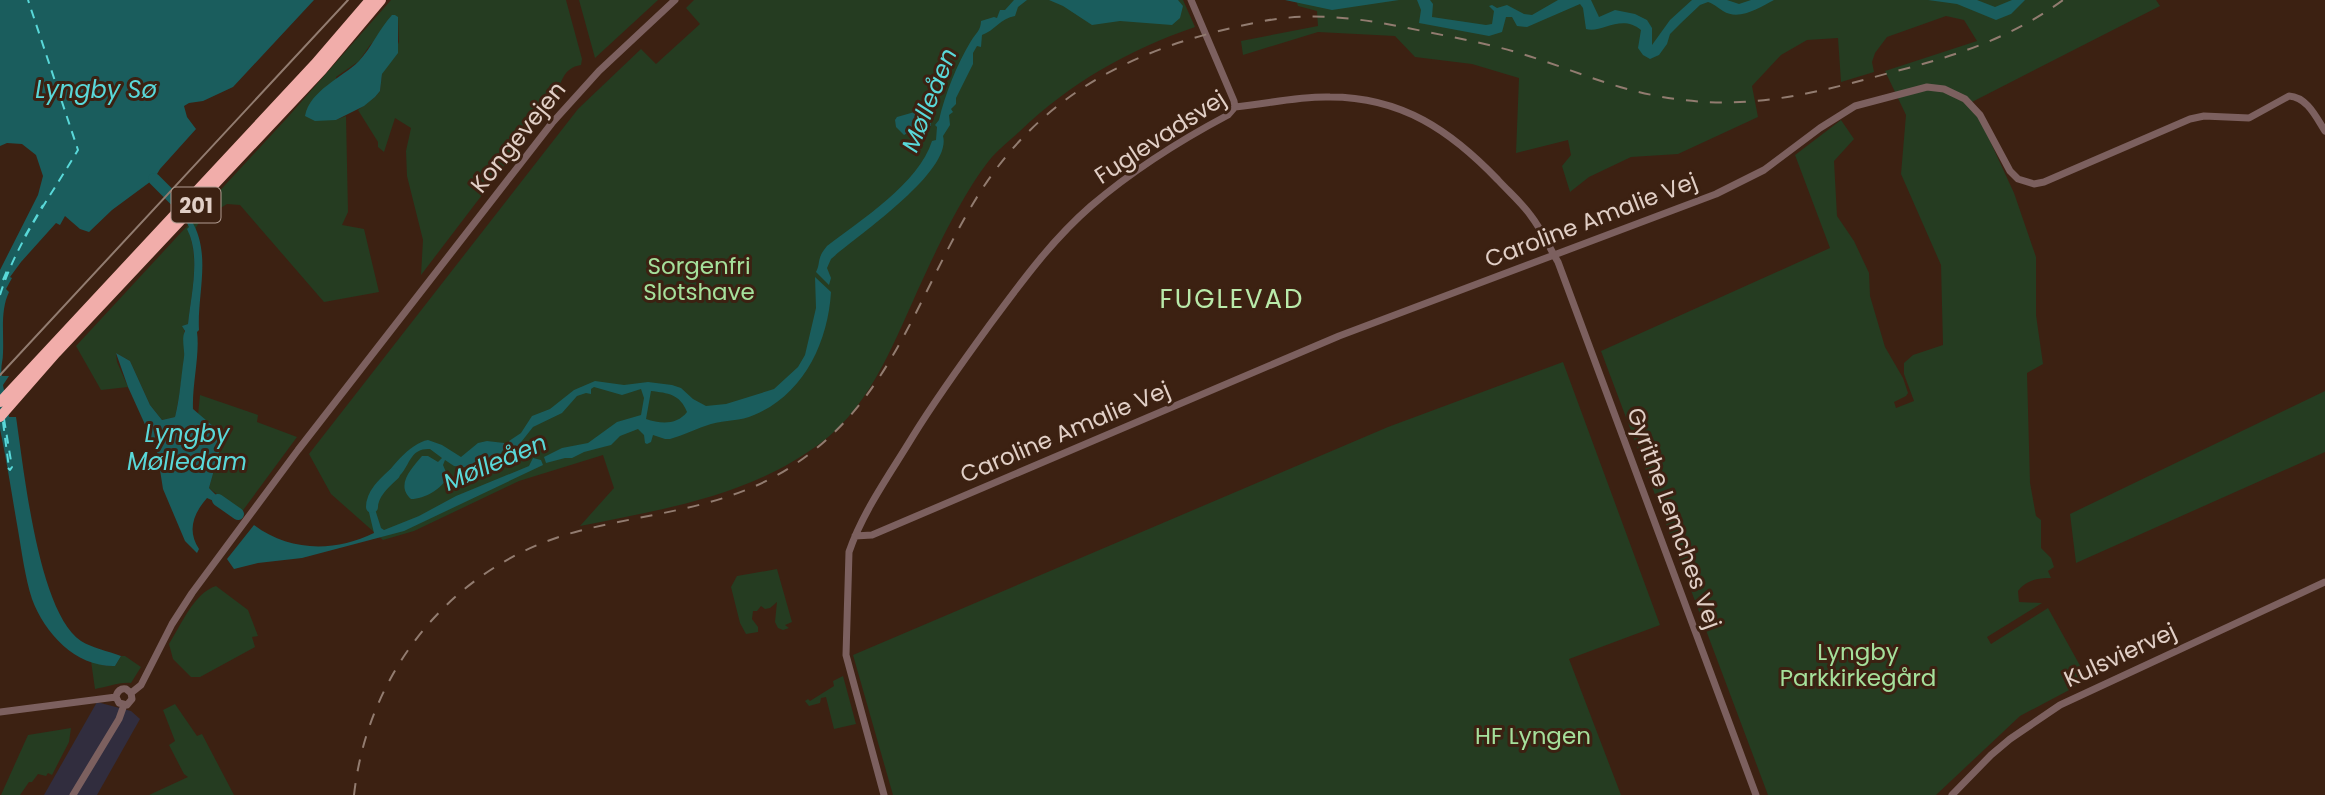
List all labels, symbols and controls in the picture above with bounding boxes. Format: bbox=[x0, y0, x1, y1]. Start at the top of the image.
water label: Mølleåen bbox=[893, 43, 965, 157]
water label: Lyngby Sø bbox=[35, 73, 157, 106]
street label: Kongevejen bbox=[463, 75, 573, 199]
street label: Fuglevadsvej bbox=[1088, 83, 1232, 191]
street label: Caroline Amalie Vej bbox=[1480, 165, 1702, 275]
road number: 201 bbox=[172, 188, 220, 222]
park label: Sorgenfri Slotshave bbox=[643, 250, 755, 308]
district label: FUGLEVAD bbox=[1160, 281, 1304, 317]
street label: Caroline Amalie Vej bbox=[955, 373, 1175, 491]
street label: Gyrithe Lemches Vej bbox=[1619, 403, 1729, 633]
water label: Lyngby Mølledam bbox=[127, 417, 247, 478]
water label: Mølleåen bbox=[438, 425, 552, 499]
street label: Kulsviervej bbox=[2059, 615, 2181, 695]
park label: Lyngby Parkkirkegård bbox=[1780, 636, 1936, 694]
park label: HF Lyngen bbox=[1475, 720, 1591, 752]

